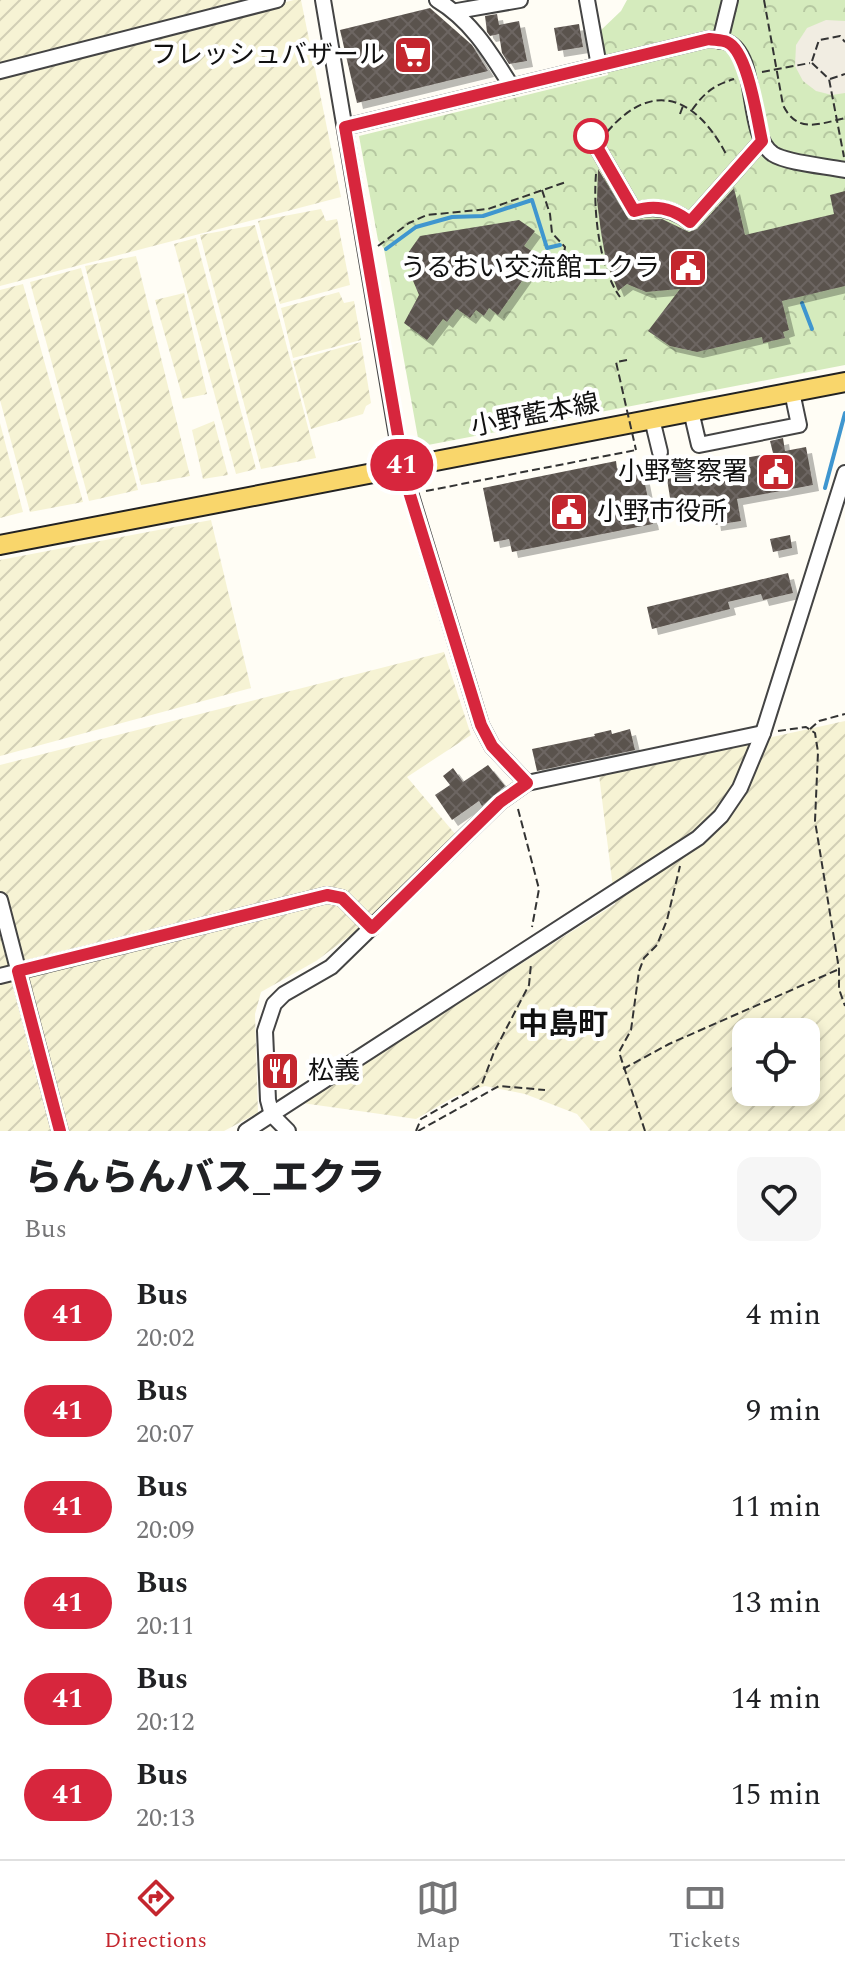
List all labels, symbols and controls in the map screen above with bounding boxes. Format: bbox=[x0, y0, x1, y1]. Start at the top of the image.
supermarket icon: フレッシュバザール bbox=[392, 34, 434, 76]
place label: フレッシュバザール bbox=[151, 35, 385, 75]
unlabelled marker bbox=[574, 119, 608, 153]
public building icon: うるおい交流館エクラ bbox=[667, 247, 709, 289]
place label: うるおい交流館エクラ bbox=[400, 248, 660, 288]
street label: 小野藍本線 bbox=[467, 383, 603, 447]
line badge: 41 bbox=[366, 439, 438, 491]
text: 41 bbox=[386, 443, 418, 486]
public building icon: 小野警察署 bbox=[755, 451, 797, 493]
place label: 小野警察署 bbox=[618, 452, 748, 492]
public building icon: 小野市役所 bbox=[548, 491, 590, 533]
place label: 小野市役所 bbox=[597, 492, 727, 532]
district label: 中島町 bbox=[518, 1002, 608, 1048]
map controls bbox=[732, 1018, 820, 1106]
button: locate bbox=[732, 1018, 820, 1106]
restaurant icon: 松義 bbox=[259, 1050, 301, 1092]
place label: 松義 bbox=[308, 1051, 360, 1091]
text: らんらんバス_エクラ bbox=[24, 1150, 385, 1208]
button: heart bbox=[737, 1157, 821, 1241]
text: Bus bbox=[24, 1209, 67, 1249]
text: Bus bbox=[136, 1272, 188, 1318]
text: 4 min bbox=[746, 1292, 821, 1338]
text: 41 bbox=[52, 1293, 84, 1336]
text: 20:02 bbox=[136, 1318, 195, 1358]
text: Bus bbox=[136, 1368, 188, 1414]
text: 9 min bbox=[746, 1388, 821, 1434]
text: 41 bbox=[52, 1389, 84, 1432]
text: 20:07 bbox=[136, 1414, 195, 1454]
text: Bus bbox=[136, 1464, 188, 1510]
text: 11 min bbox=[731, 1484, 821, 1530]
text: 41 bbox=[52, 1485, 84, 1528]
text: 20:09 bbox=[136, 1510, 195, 1550]
text: Bus bbox=[136, 1560, 188, 1606]
text: 13 min bbox=[731, 1580, 821, 1626]
text: 41 bbox=[52, 1581, 84, 1624]
text: 20:11 bbox=[136, 1606, 195, 1646]
text: Bus bbox=[136, 1656, 188, 1702]
text: 14 min bbox=[731, 1676, 821, 1722]
text: 41 bbox=[52, 1677, 84, 1720]
text: 20:12 bbox=[136, 1702, 195, 1742]
text: Bus bbox=[136, 1752, 188, 1798]
text: 15 min bbox=[731, 1772, 821, 1818]
text: 41 bbox=[52, 1773, 84, 1816]
text: 20:13 bbox=[136, 1798, 195, 1838]
tab: Directions bbox=[104, 1876, 207, 1957]
tab: Map bbox=[416, 1876, 460, 1957]
tab: Tickets bbox=[669, 1876, 741, 1957]

